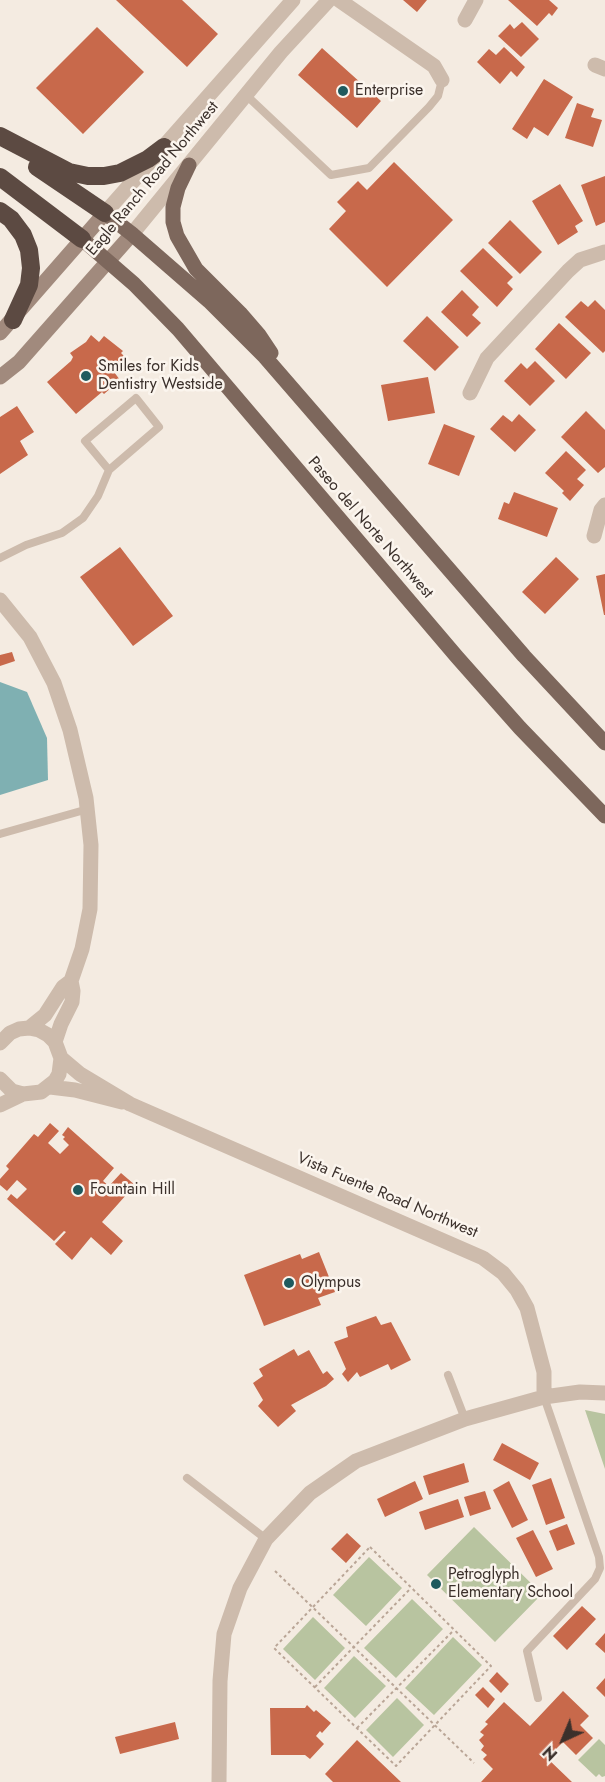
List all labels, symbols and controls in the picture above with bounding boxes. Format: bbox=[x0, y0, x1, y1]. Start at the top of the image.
place label: Enterprise bbox=[355, 81, 423, 101]
marker: Enterprise bbox=[336, 84, 350, 98]
street label: Eagle Ranch Road Northwest bbox=[83, 98, 223, 260]
place label: Smiles for Kids Dentistry Westside bbox=[98, 357, 223, 395]
marker: Smiles for Kids Dentistry Westside bbox=[79, 369, 93, 383]
street label: Paseo del Norte Northwest bbox=[303, 453, 437, 603]
street label: Vista Fuente Road Northwest bbox=[294, 1149, 480, 1243]
place label: Fountain Hill bbox=[90, 1180, 175, 1200]
marker: Fountain Hill bbox=[71, 1183, 85, 1197]
place label: Olympus bbox=[301, 1273, 361, 1293]
marker: Olympus bbox=[282, 1276, 296, 1290]
place label: Petroglyph Elementary School bbox=[448, 1565, 573, 1603]
marker: Petroglyph Elementary School bbox=[429, 1577, 443, 1591]
north arrow bbox=[533, 1710, 593, 1770]
text: N bbox=[538, 1741, 563, 1766]

